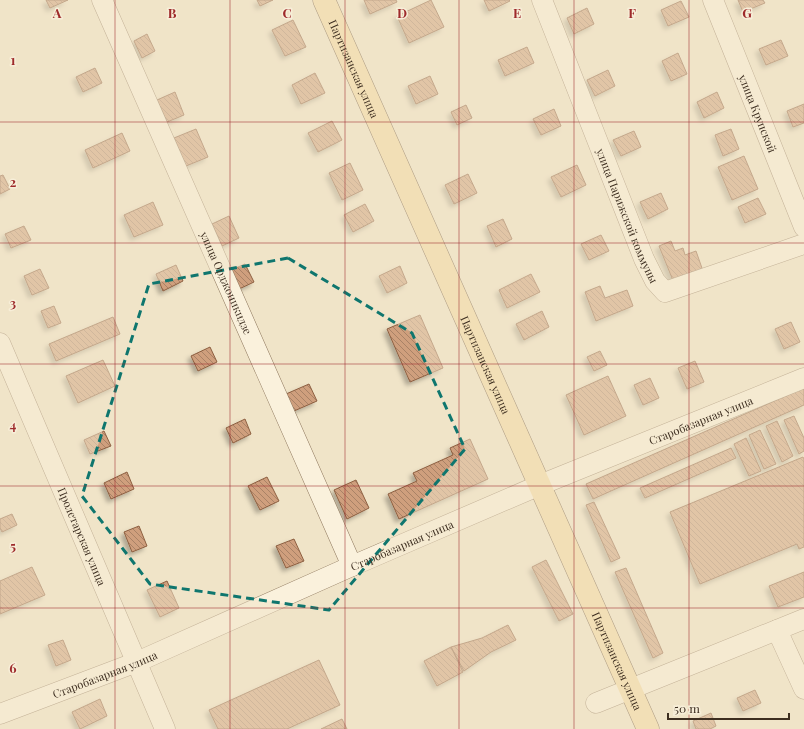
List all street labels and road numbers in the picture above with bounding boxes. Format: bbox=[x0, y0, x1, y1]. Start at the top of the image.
street label: Партизанская улица bbox=[326, 17, 383, 121]
street label: улица Крупской bbox=[736, 71, 781, 155]
street label: улица Парижской коммуны bbox=[593, 145, 663, 286]
street label: улица Орджоникидзе bbox=[197, 228, 256, 337]
street label: Партизанская улица bbox=[458, 313, 515, 417]
street label: Старобазарная улица bbox=[646, 392, 755, 448]
street label: Пролетарская улица bbox=[55, 485, 110, 588]
street label: Старобазарная улица bbox=[348, 516, 456, 573]
street label: Партизанская улица bbox=[589, 609, 646, 713]
street label: Старобазарная улица bbox=[50, 646, 160, 701]

